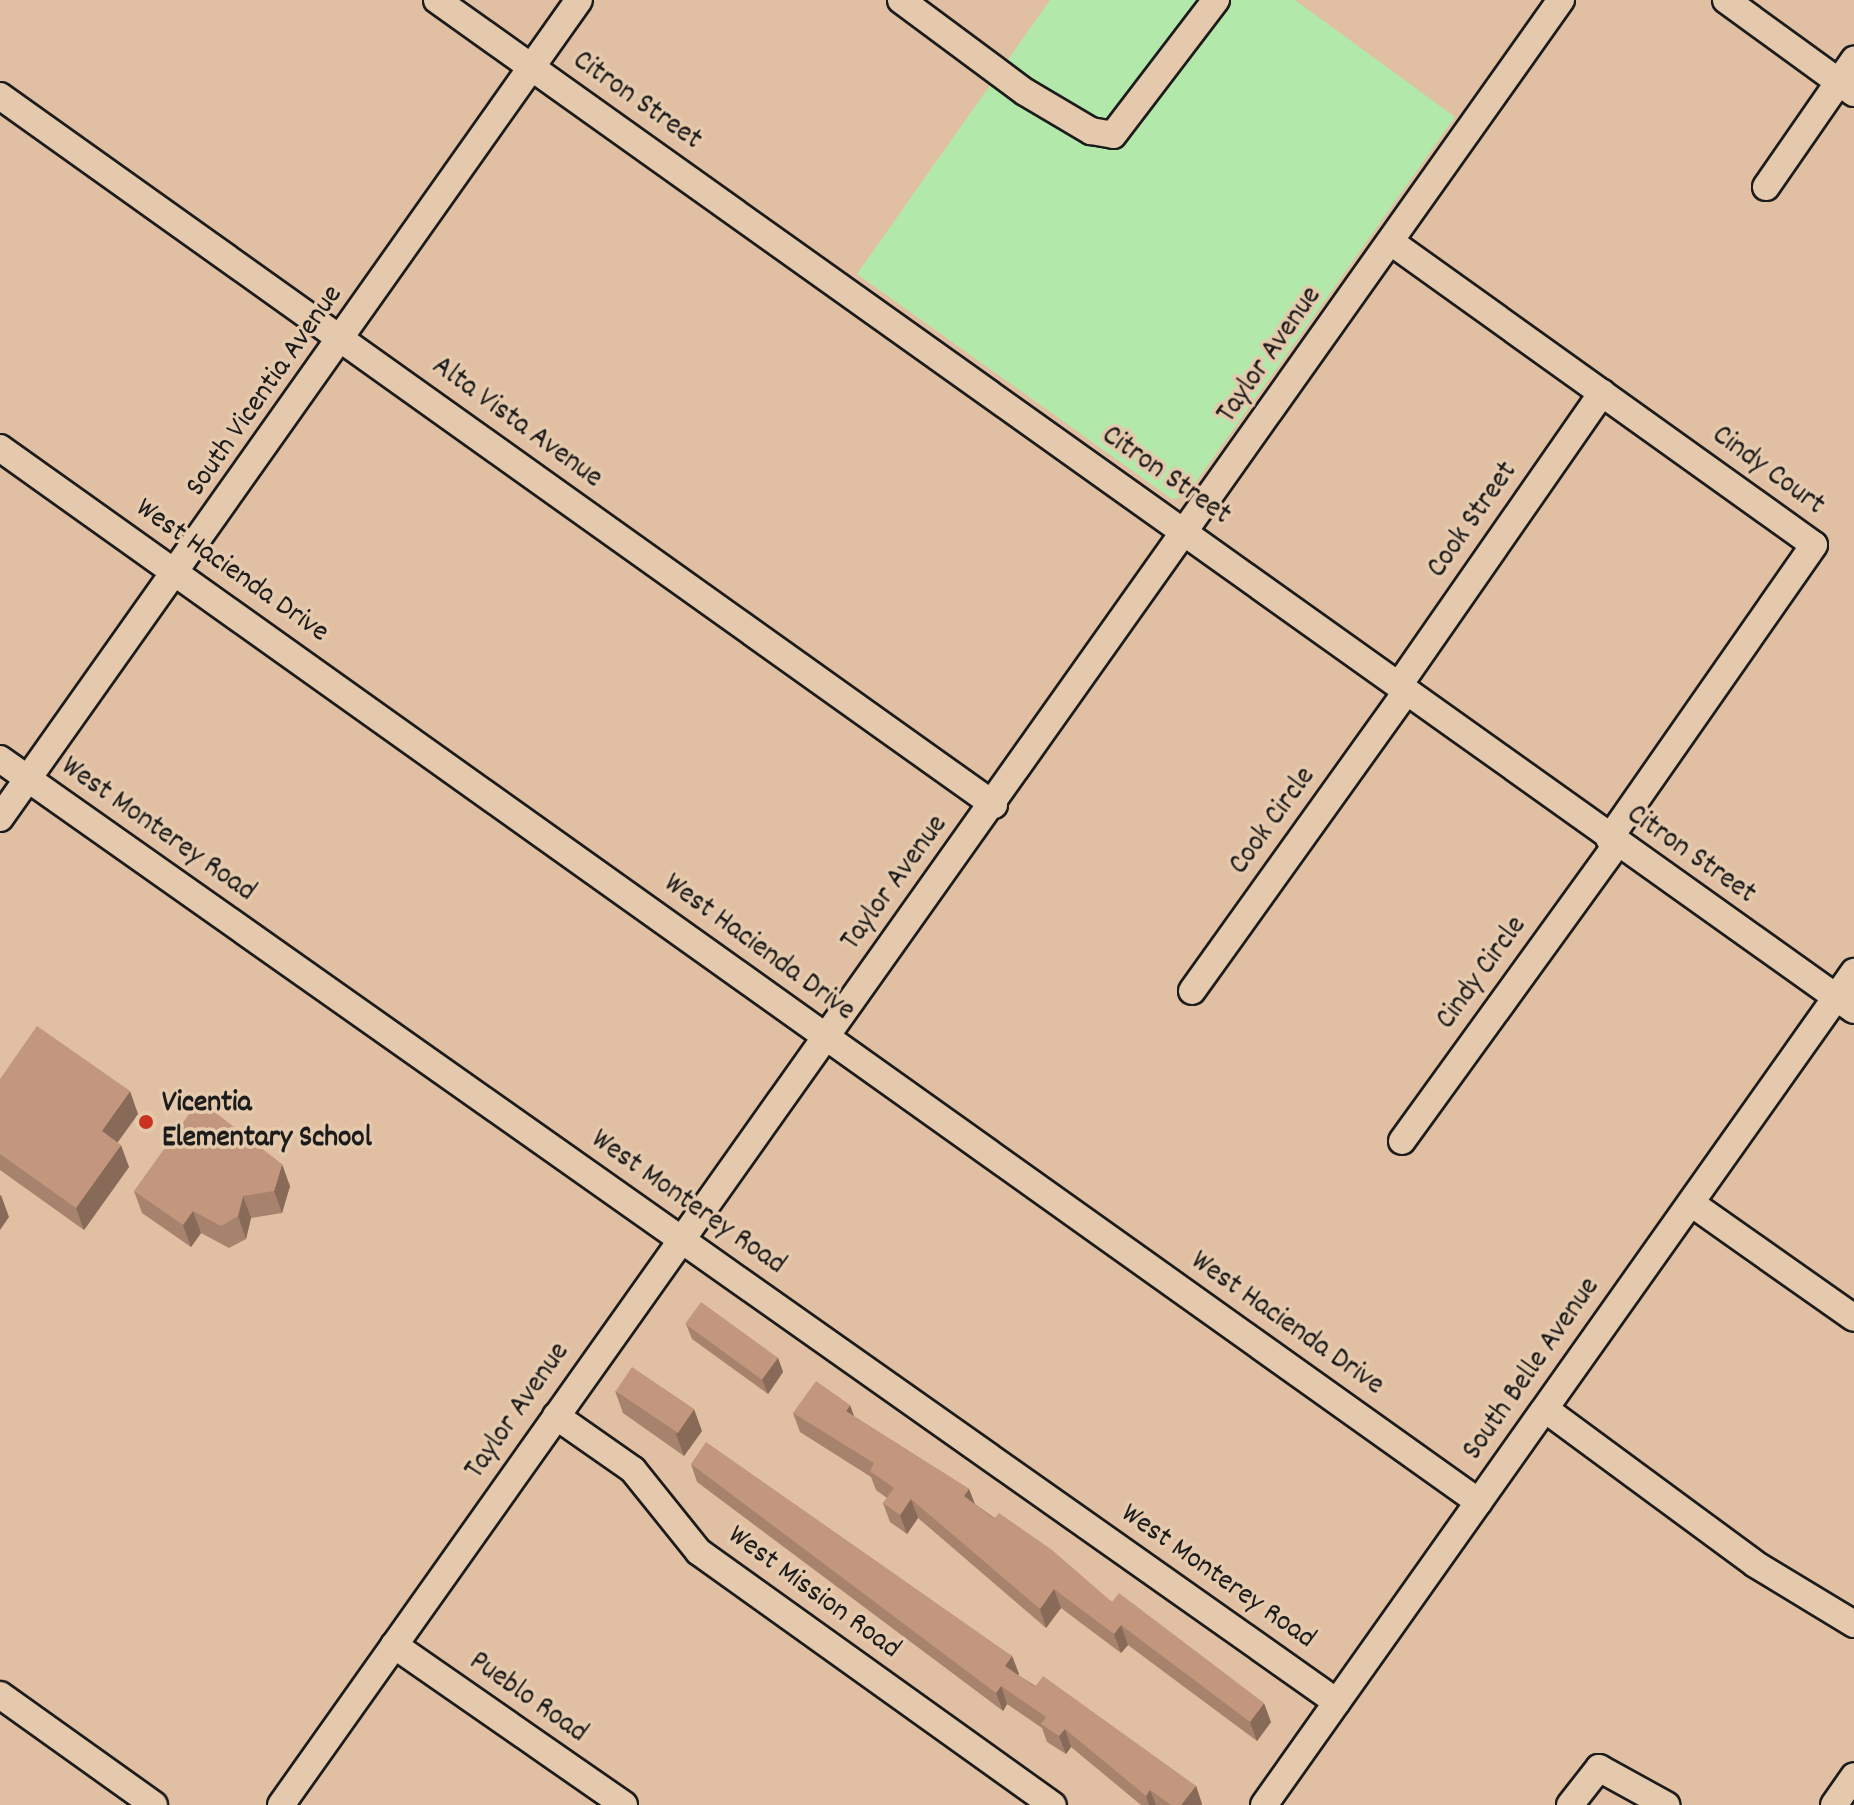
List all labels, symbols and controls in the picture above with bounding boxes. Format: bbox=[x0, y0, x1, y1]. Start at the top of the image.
street label: Citron Street bbox=[564, 44, 708, 160]
street label: South Vicentia Avenue bbox=[180, 279, 352, 505]
street label: Taylor Avenue bbox=[1211, 281, 1331, 431]
street label: Alta Vista Avenue bbox=[424, 350, 608, 498]
street label: Citron Street bbox=[1093, 419, 1237, 535]
street label: Cindy Court bbox=[1704, 419, 1830, 525]
street label: Cook Street bbox=[1421, 456, 1527, 586]
street label: West Hacienda Drive bbox=[127, 492, 335, 652]
street label: West Monterey Road bbox=[53, 750, 261, 912]
street label: Cook Circle bbox=[1223, 761, 1325, 883]
street label: Citron Street bbox=[1618, 798, 1762, 914]
street label: Taylor Avenue bbox=[835, 809, 957, 959]
street label: West Hacienda Drive bbox=[655, 867, 861, 1031]
street label: Cindy Circle bbox=[1430, 910, 1536, 1038]
place label: Vicentia Elementary School bbox=[162, 1087, 372, 1158]
marker: Vicentia Elementary School bbox=[137, 1113, 155, 1131]
street label: West Monterey Road bbox=[583, 1123, 791, 1285]
street label: West Hacienda Drive bbox=[1182, 1245, 1390, 1405]
street label: South Belle Avenue bbox=[1457, 1272, 1609, 1468]
street label: Taylor Avenue bbox=[459, 1337, 579, 1487]
street label: West Monterey Road bbox=[1113, 1497, 1321, 1659]
street label: West Mission Road bbox=[719, 1519, 907, 1669]
street label: Pueblo Road bbox=[461, 1645, 593, 1753]

